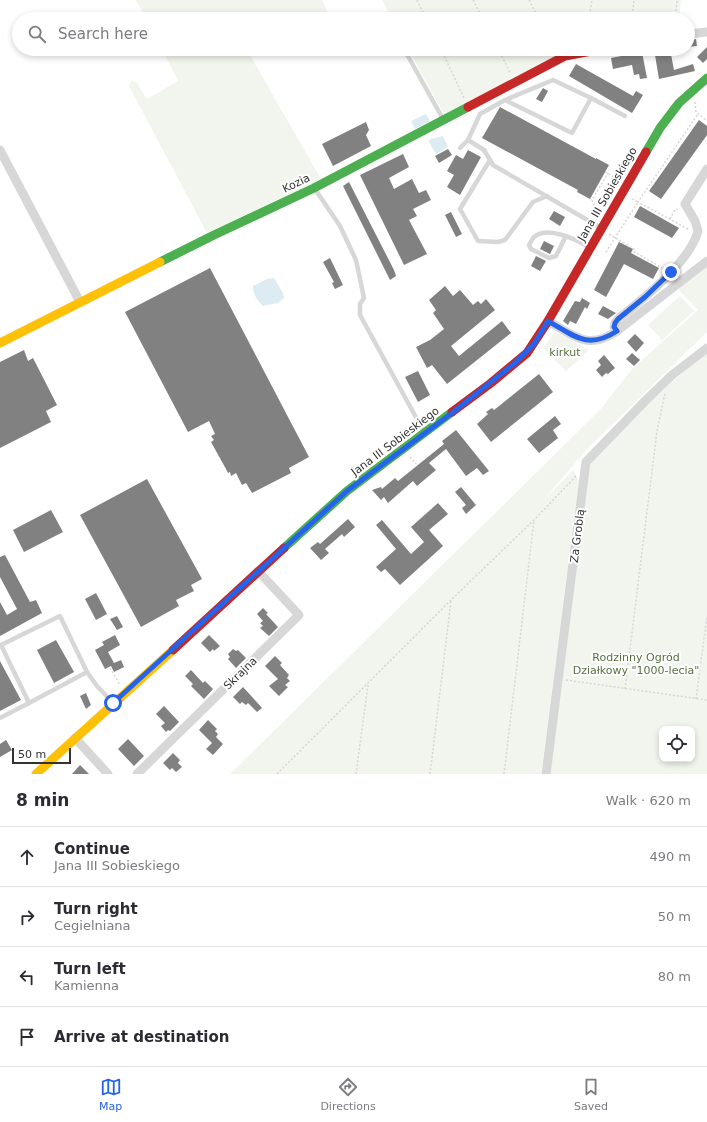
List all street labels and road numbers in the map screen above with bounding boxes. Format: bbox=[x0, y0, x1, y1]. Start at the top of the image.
street label: Jana III Sobieskiego bbox=[575, 145, 640, 245]
street label: Kozia bbox=[280, 171, 312, 196]
street label: Jana III Sobieskiego bbox=[348, 404, 442, 479]
street label: Za Groblą bbox=[568, 508, 587, 564]
street label: Skrajna bbox=[221, 654, 260, 692]

